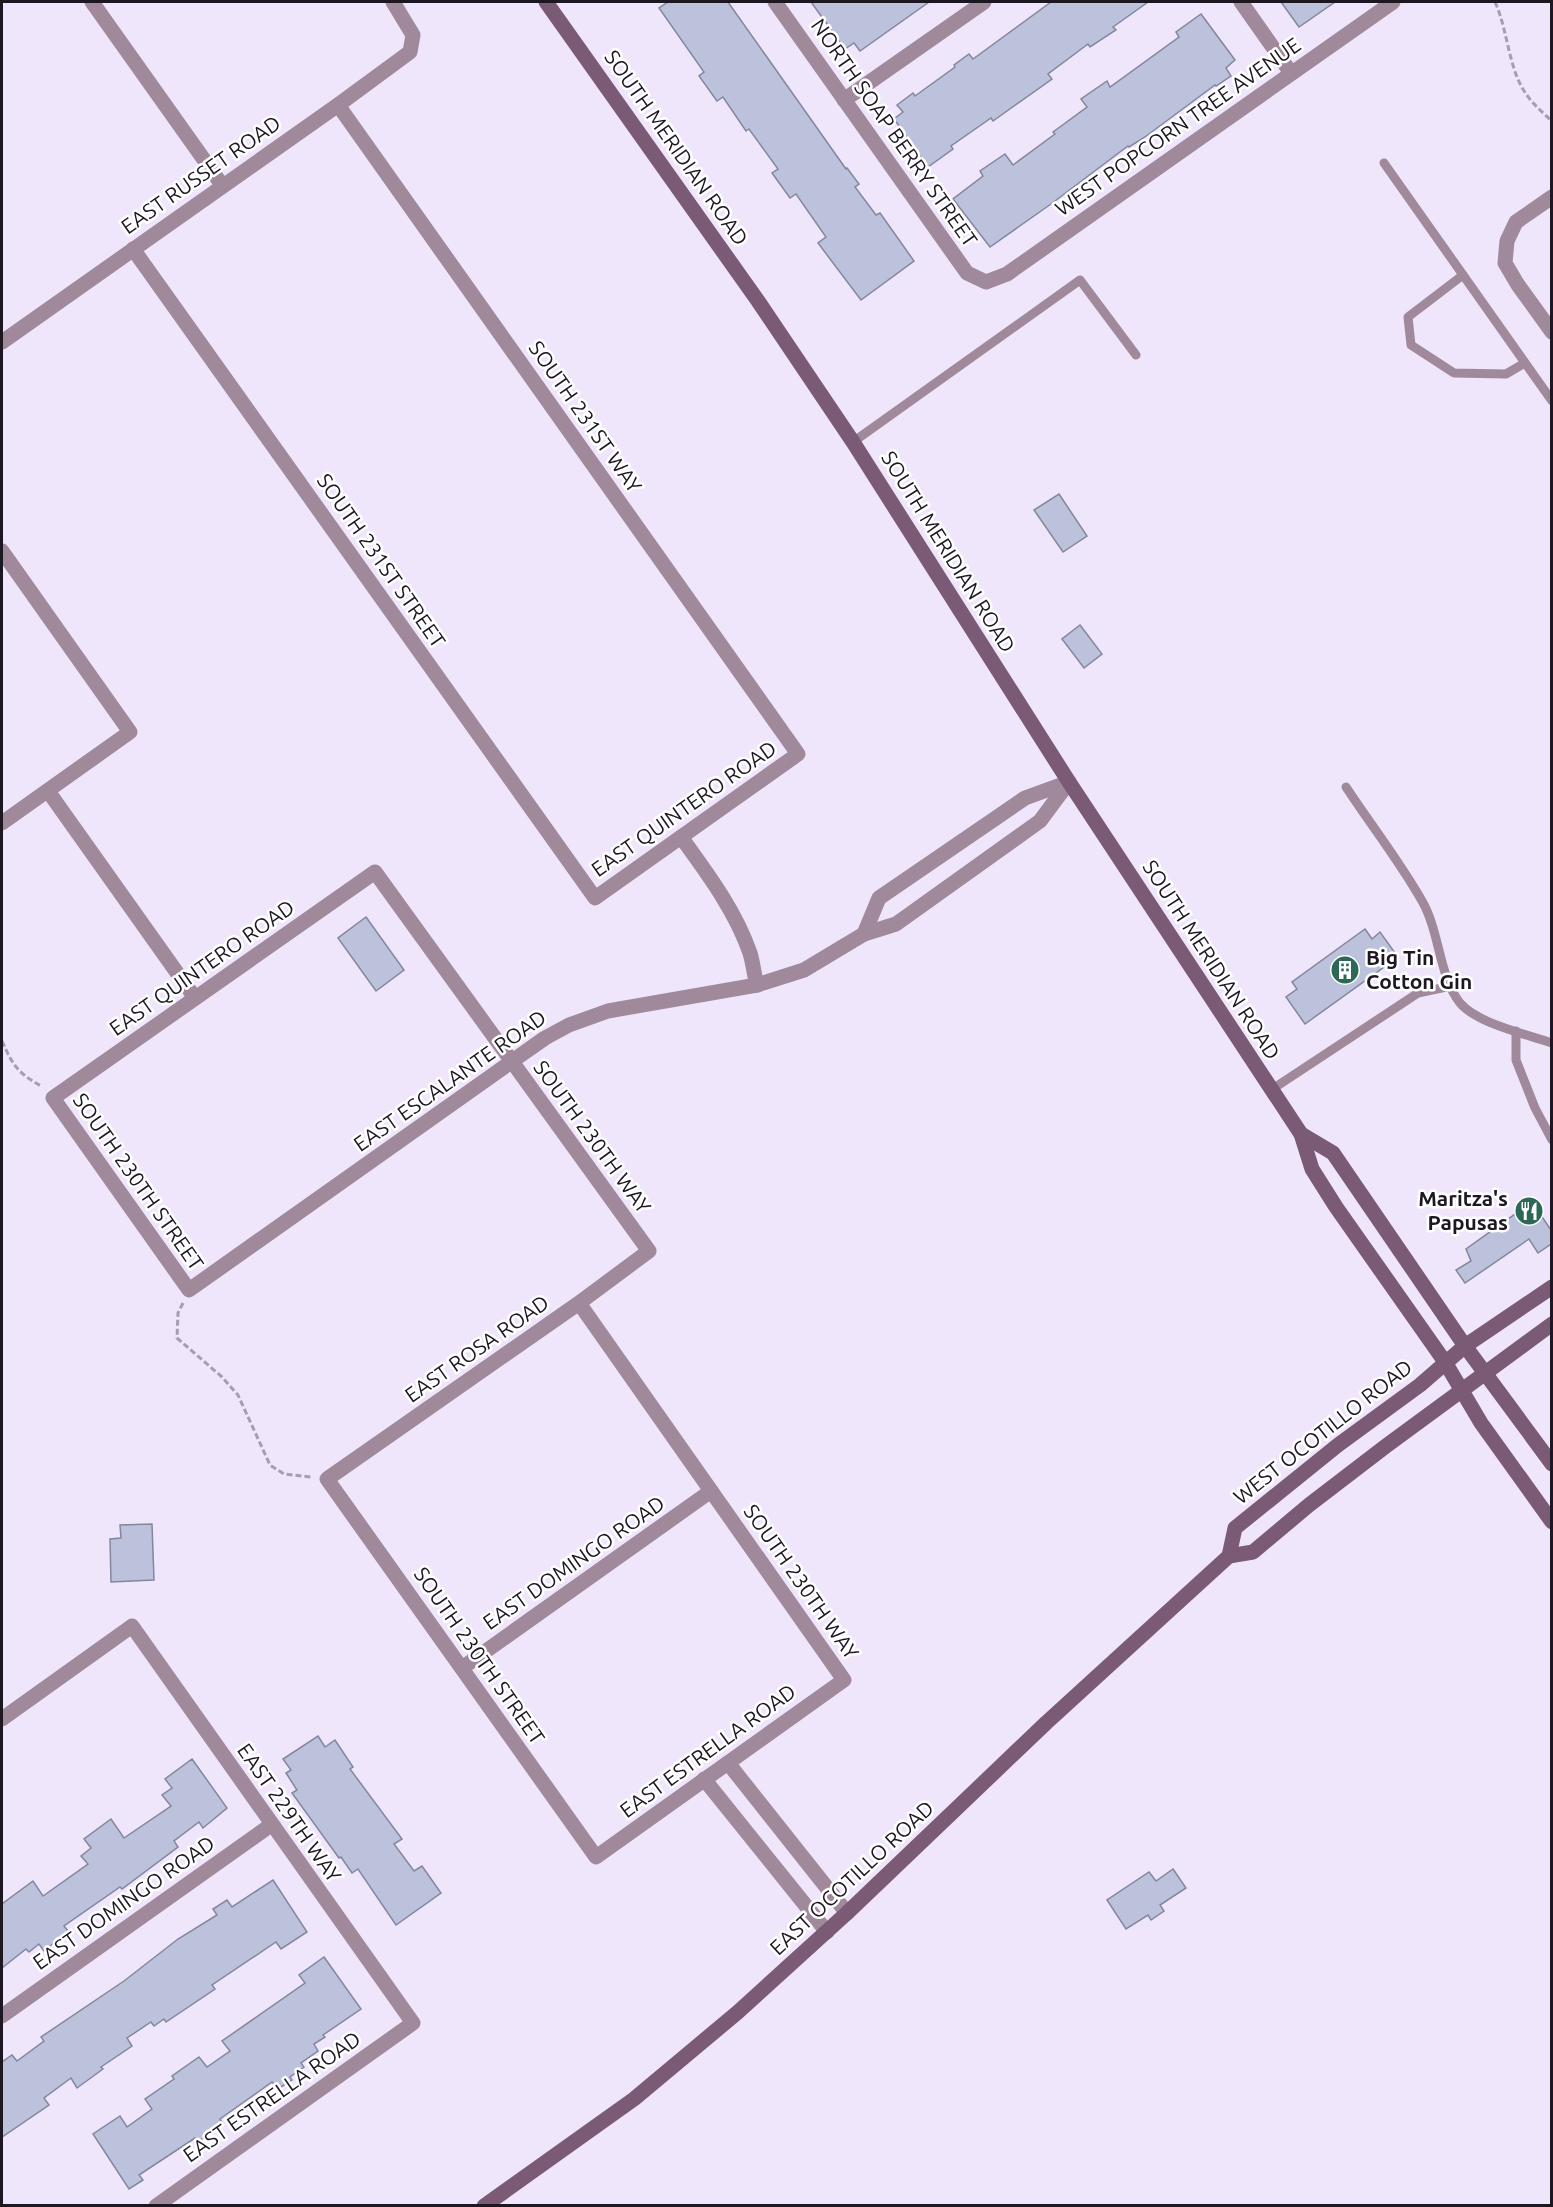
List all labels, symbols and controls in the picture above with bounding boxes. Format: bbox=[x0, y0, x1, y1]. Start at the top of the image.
street label: NORTH SOAP BERRY STREET bbox=[807, 14, 983, 251]
street label: WEST POPCORN TREE AVENUE bbox=[1050, 32, 1305, 220]
street label: SOUTH MERIDIAN ROAD bbox=[600, 45, 753, 250]
street label: EAST RUSSET ROAD bbox=[116, 110, 285, 238]
street label: SOUTH 231ST WAY bbox=[525, 336, 647, 497]
street label: SOUTH MERIDIAN ROAD bbox=[877, 446, 1021, 656]
street label: SOUTH 231ST STREET bbox=[313, 469, 451, 652]
street label: EAST QUINTERO ROAD bbox=[587, 735, 780, 881]
street label: SOUTH MERIDIAN ROAD bbox=[1138, 855, 1285, 1064]
street label: EAST QUINTERO ROAD bbox=[105, 894, 298, 1040]
place label: Big Tin Cotton Gin bbox=[1366, 945, 1472, 993]
building icon: Big Tin Cotton Gin bbox=[1329, 954, 1361, 986]
street label: EAST ESCALANTE ROAD bbox=[349, 1005, 550, 1156]
street label: SOUTH 230TH WAY bbox=[529, 1055, 656, 1217]
street label: SOUTH 230TH STREET bbox=[69, 1088, 209, 1275]
place label: Maritza's Papusas bbox=[1418, 1186, 1508, 1234]
restaurant icon: Maritza's Papusas bbox=[1513, 1195, 1545, 1227]
street label: EAST ROSA ROAD bbox=[400, 1290, 553, 1407]
street label: WEST OCOTILLO ROAD bbox=[1228, 1354, 1416, 1508]
street label: EAST DOMINGO ROAD bbox=[478, 1490, 669, 1634]
street label: SOUTH 230TH WAY bbox=[740, 1500, 864, 1663]
street label: SOUTH 230TH STREET bbox=[410, 1562, 550, 1749]
street label: EAST ESTRELLA ROAD bbox=[615, 1679, 800, 1822]
street label: EAST 229TH WAY bbox=[233, 1739, 347, 1886]
street label: EAST OCOTILLO ROAD bbox=[765, 1795, 938, 1959]
street label: EAST DOMINGO ROAD bbox=[28, 1830, 219, 1974]
street label: EAST ESTRELLA ROAD bbox=[178, 2026, 365, 2166]

